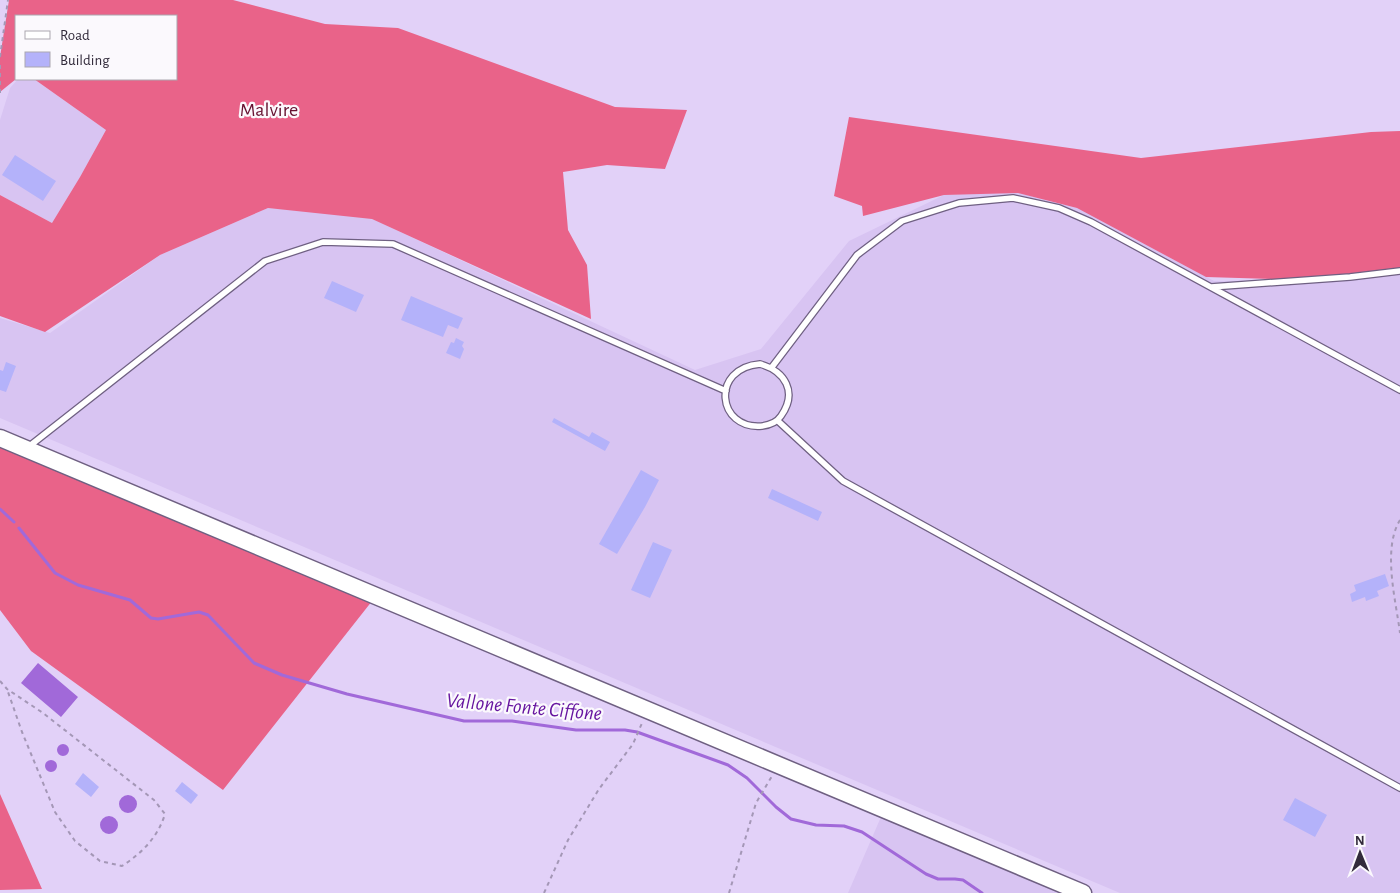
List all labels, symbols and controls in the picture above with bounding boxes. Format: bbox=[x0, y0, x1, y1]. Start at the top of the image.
legend bbox=[15, 15, 178, 80]
text: Road bbox=[60, 28, 90, 43]
text: Building bbox=[60, 53, 110, 68]
park label: Malvire bbox=[240, 100, 298, 120]
water label: Vallone Fonte Ciffone bbox=[445, 690, 603, 724]
north arrow bbox=[1335, 828, 1385, 878]
text: N bbox=[1355, 834, 1365, 848]

